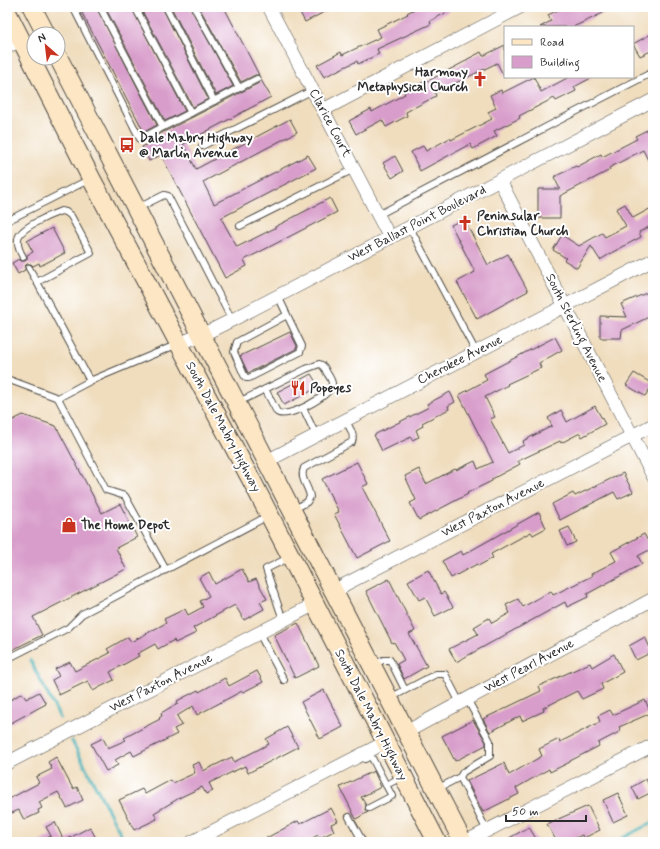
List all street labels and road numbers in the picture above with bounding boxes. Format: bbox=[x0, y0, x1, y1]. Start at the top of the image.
street label: Clarice Court bbox=[305, 86, 355, 160]
street label: West Ballast Point Boulevard bbox=[345, 182, 489, 266]
street label: South Sterling Avenue bbox=[539, 271, 611, 386]
street label: Cherokee Avenue bbox=[415, 331, 505, 389]
street label: South Dale Mabry Highway bbox=[180, 359, 265, 496]
street label: West Paxton Avenue bbox=[438, 475, 548, 541]
street label: West Pearl Avenue bbox=[481, 635, 577, 697]
street label: South Dale Mabry Highway bbox=[329, 646, 412, 785]
street label: West Paxton Avenue bbox=[106, 650, 216, 716]

